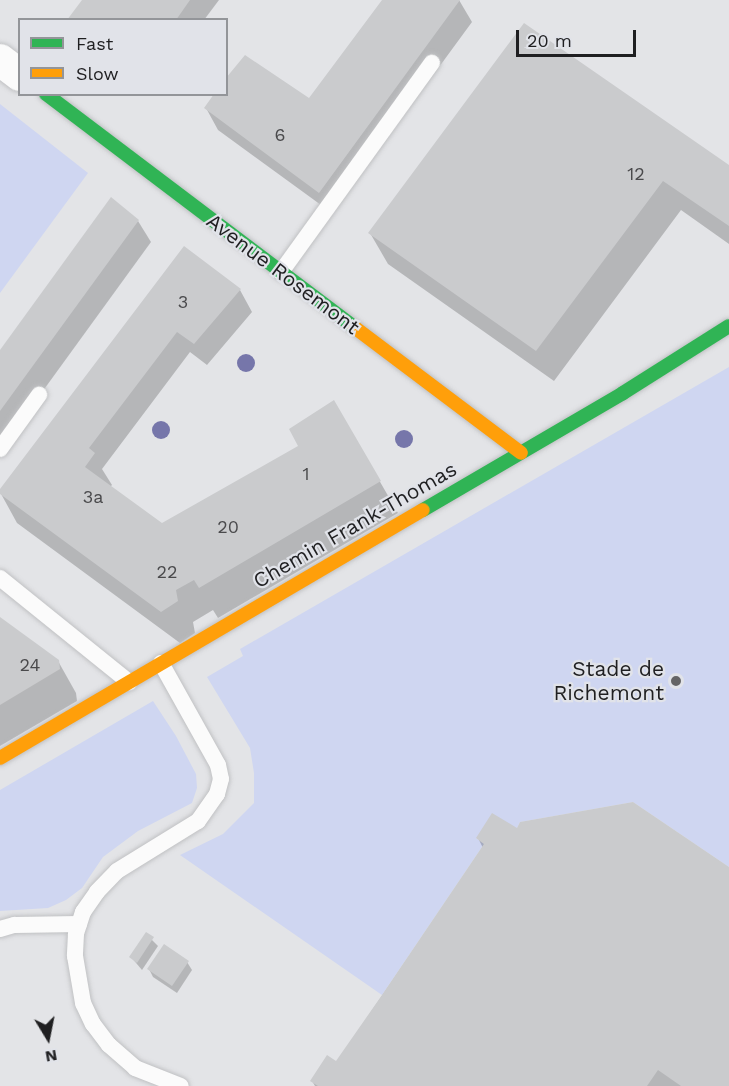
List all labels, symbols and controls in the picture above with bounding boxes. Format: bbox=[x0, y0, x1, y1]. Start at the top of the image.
legend bbox=[18, 18, 228, 96]
scale bar bbox=[519, 18, 639, 56]
text: 20 m bbox=[527, 30, 572, 51]
text: Fast bbox=[76, 33, 113, 54]
text: Slow bbox=[76, 63, 119, 84]
house number: 6 bbox=[275, 124, 285, 146]
house number: 12 bbox=[627, 163, 645, 185]
street label: Avenue Rosemont bbox=[202, 208, 364, 340]
house number: 3 bbox=[178, 291, 188, 313]
street label: Chemin Frank-Thomas bbox=[249, 456, 461, 594]
house number: 1 bbox=[302, 463, 310, 485]
house number: 3a bbox=[83, 486, 103, 508]
house number: 20 bbox=[217, 516, 239, 538]
house number: 22 bbox=[157, 561, 177, 583]
house number: 24 bbox=[20, 654, 40, 676]
place label: Stade de Richemont bbox=[553, 656, 664, 706]
marker: Stade de Richemont bbox=[669, 674, 683, 688]
north arrow bbox=[18, 1008, 78, 1068]
text: N bbox=[44, 1046, 59, 1067]

